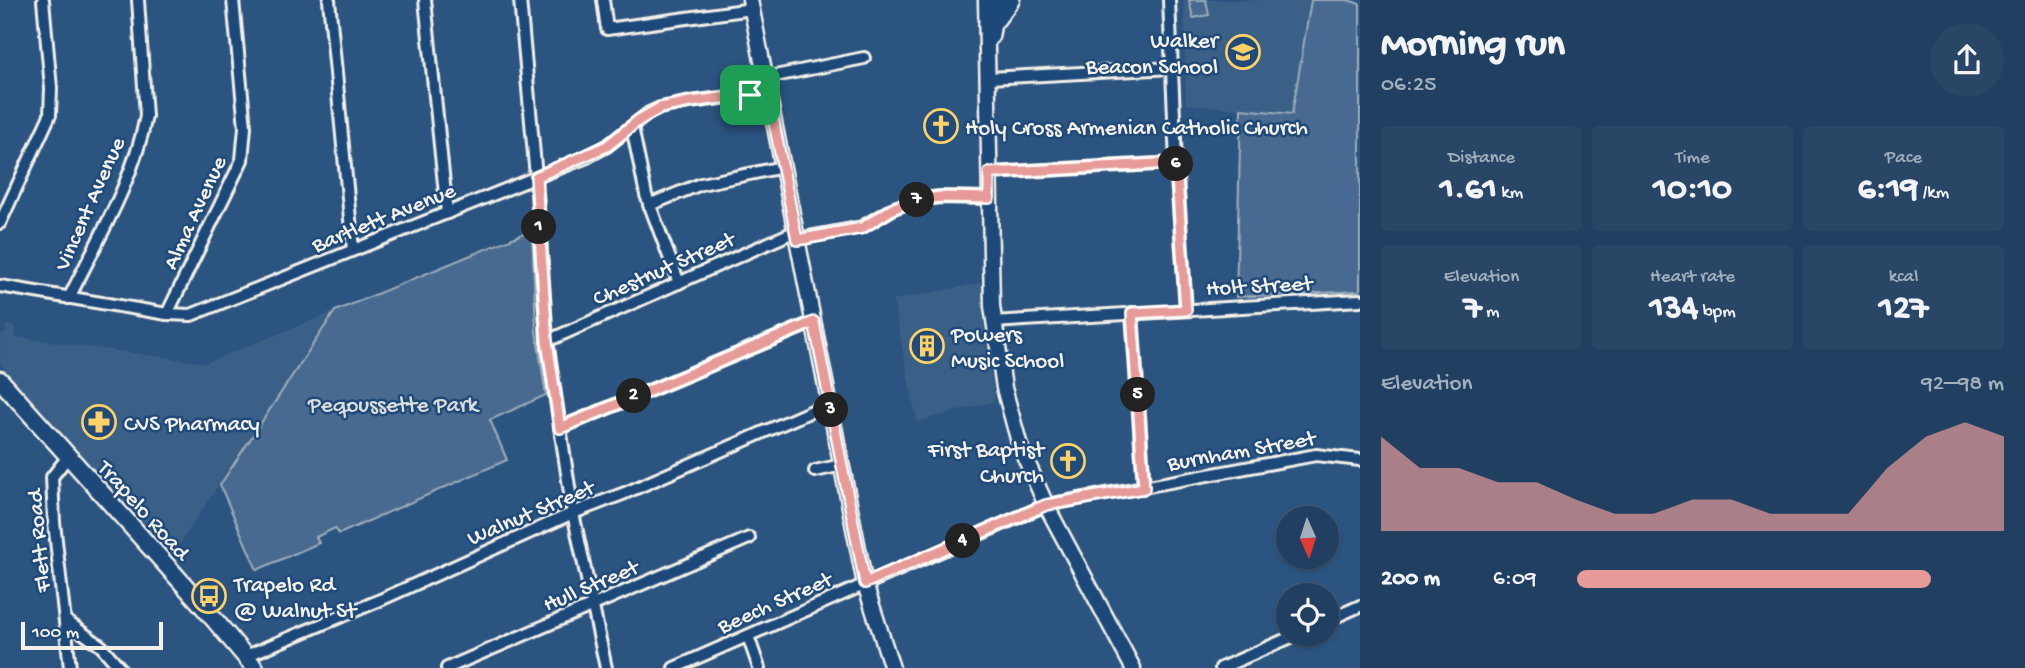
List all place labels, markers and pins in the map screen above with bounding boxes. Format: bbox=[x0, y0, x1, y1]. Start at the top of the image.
place label: Walker Beacon School bbox=[1085, 29, 1220, 82]
school or university icon: Walker Beacon School bbox=[1224, 33, 1262, 71]
pin bbox=[720, 65, 780, 125]
church icon: Holy Cross Armenian Catholic Church bbox=[922, 107, 960, 145]
place label: Holy Cross Armenian Catholic Church bbox=[965, 116, 1308, 143]
pin: 6 bbox=[1158, 146, 1194, 182]
pin: 7 bbox=[900, 182, 934, 218]
pin: 1 bbox=[522, 210, 556, 244]
place label: Powers Music School bbox=[950, 323, 1064, 376]
building icon: Powers Music School bbox=[908, 327, 946, 365]
pin: 2 bbox=[616, 378, 652, 414]
pin: 5 bbox=[1120, 378, 1156, 412]
pin: 3 bbox=[814, 392, 848, 428]
pharmacy icon: CVS Pharmacy bbox=[80, 403, 118, 441]
place label: CVS Pharmacy bbox=[124, 412, 260, 439]
place label: First Baptist Church bbox=[927, 438, 1046, 491]
church icon: First Baptist Church bbox=[1049, 442, 1087, 480]
pin: 4 bbox=[946, 524, 981, 558]
place label: Trapelo Rd @ Walnut St bbox=[232, 573, 358, 626]
bus stop icon: Trapelo Rd @ Walnut St bbox=[190, 577, 228, 615]

